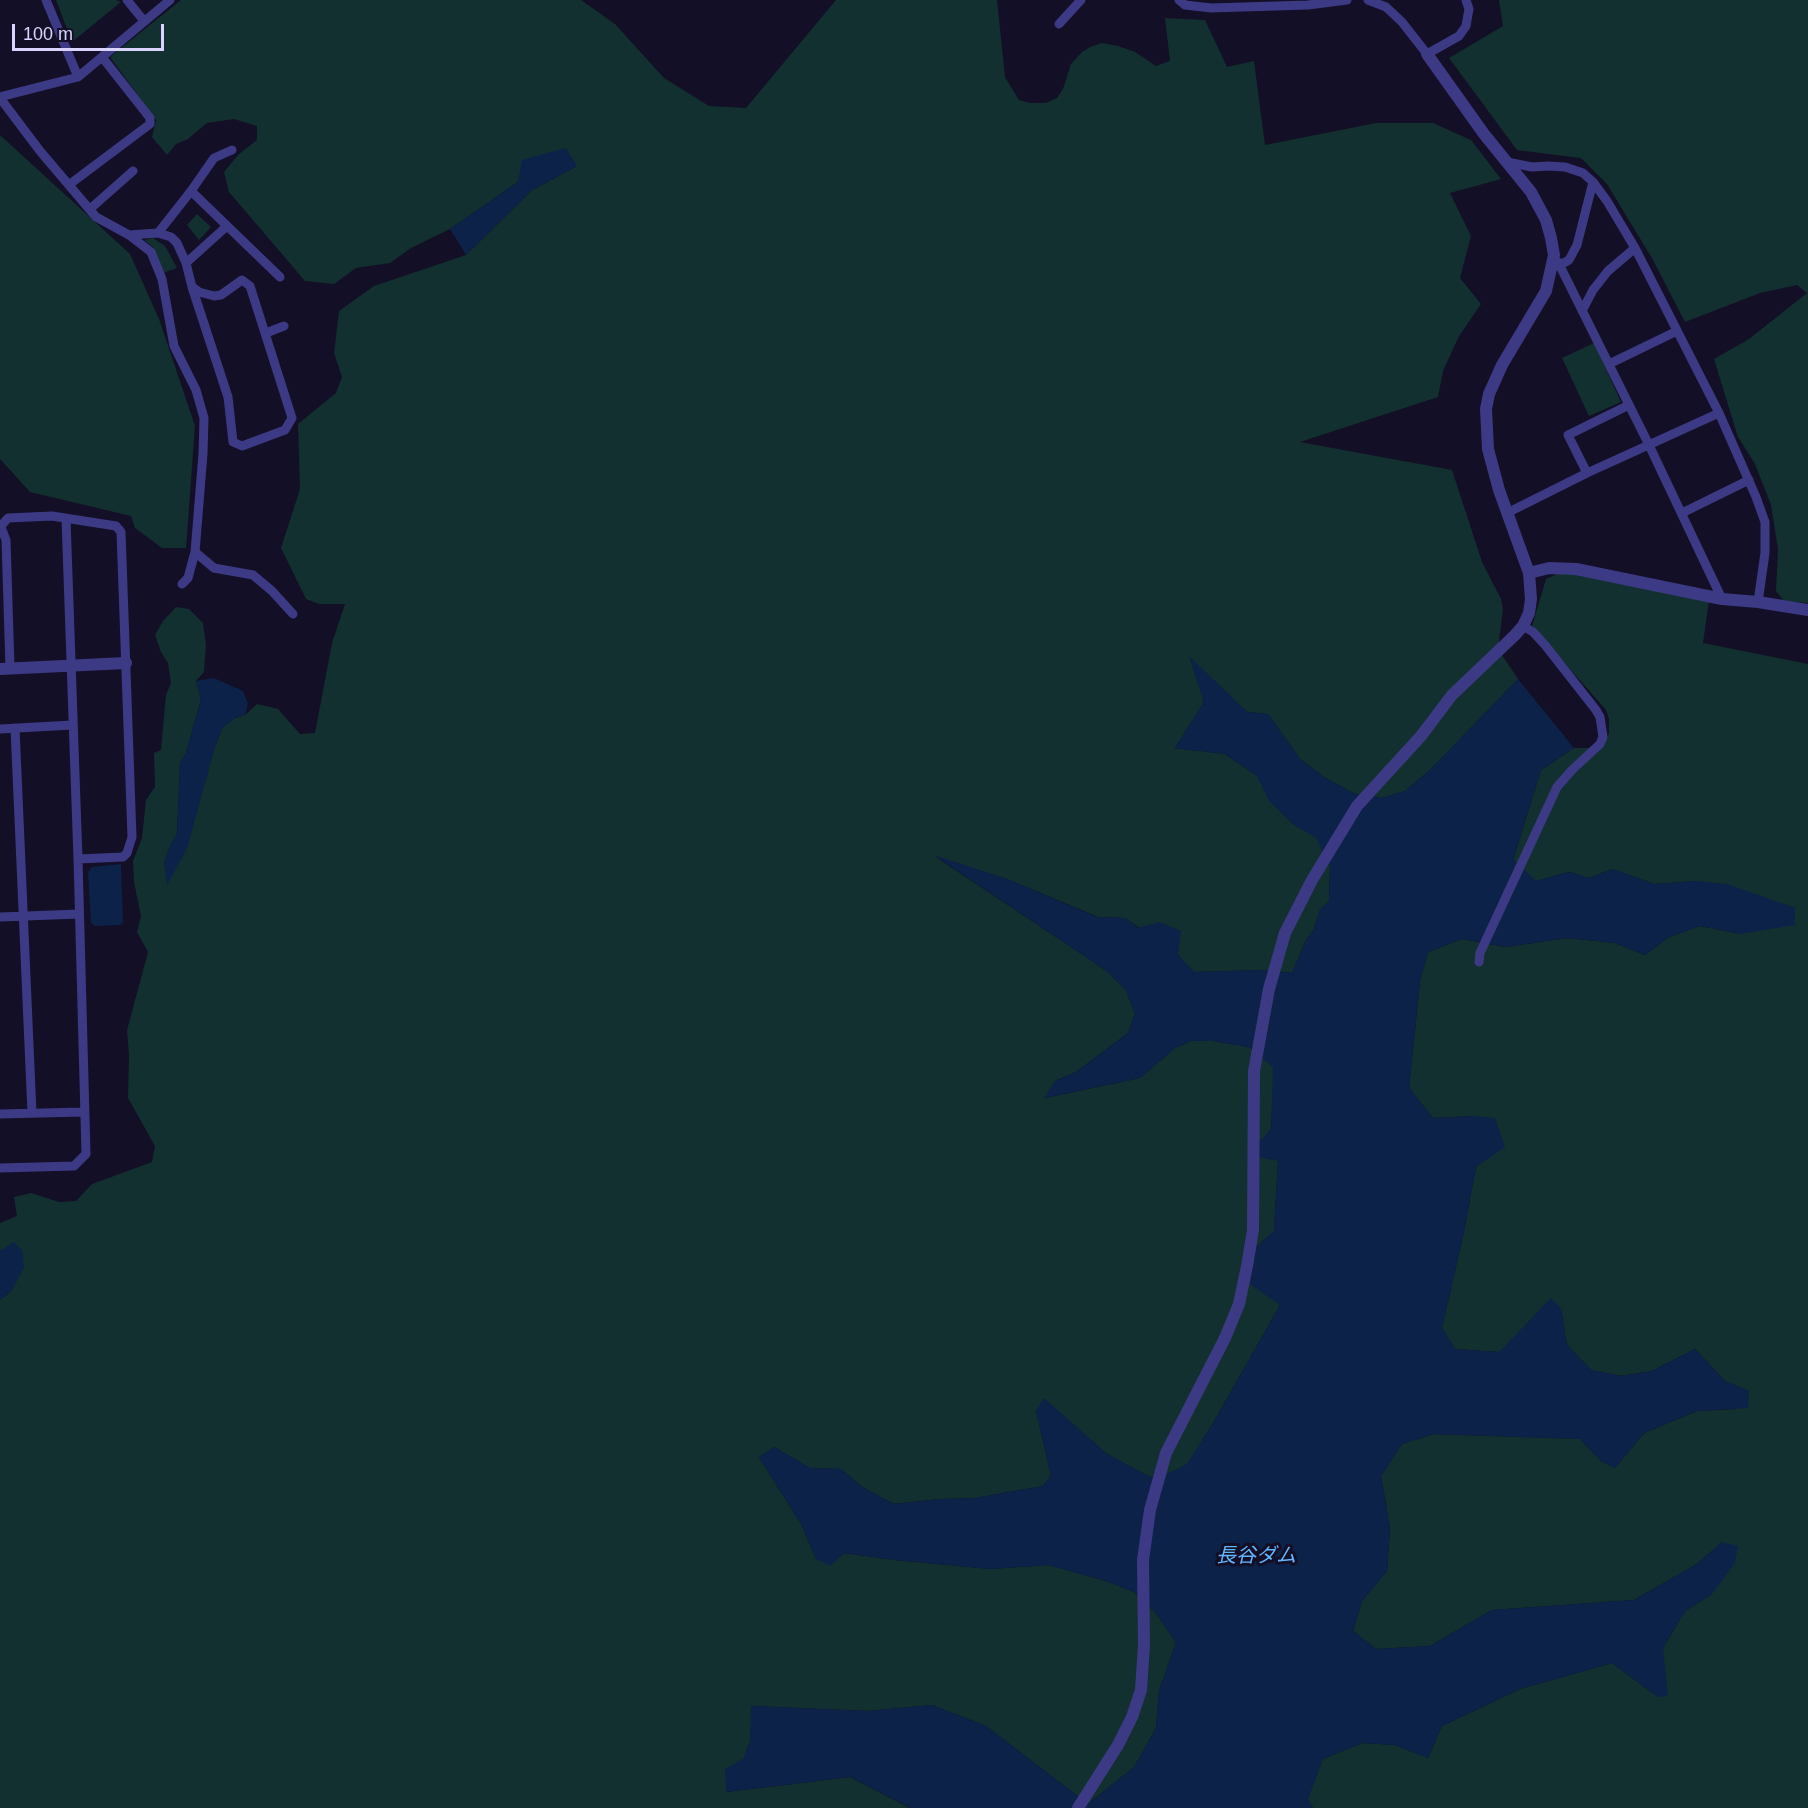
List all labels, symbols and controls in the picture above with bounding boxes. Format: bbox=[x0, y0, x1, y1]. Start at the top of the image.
scale bar bbox=[15, 12, 166, 50]
text: 100 m bbox=[23, 24, 73, 44]
water label: 長谷ダム bbox=[1216, 1544, 1296, 1568]

